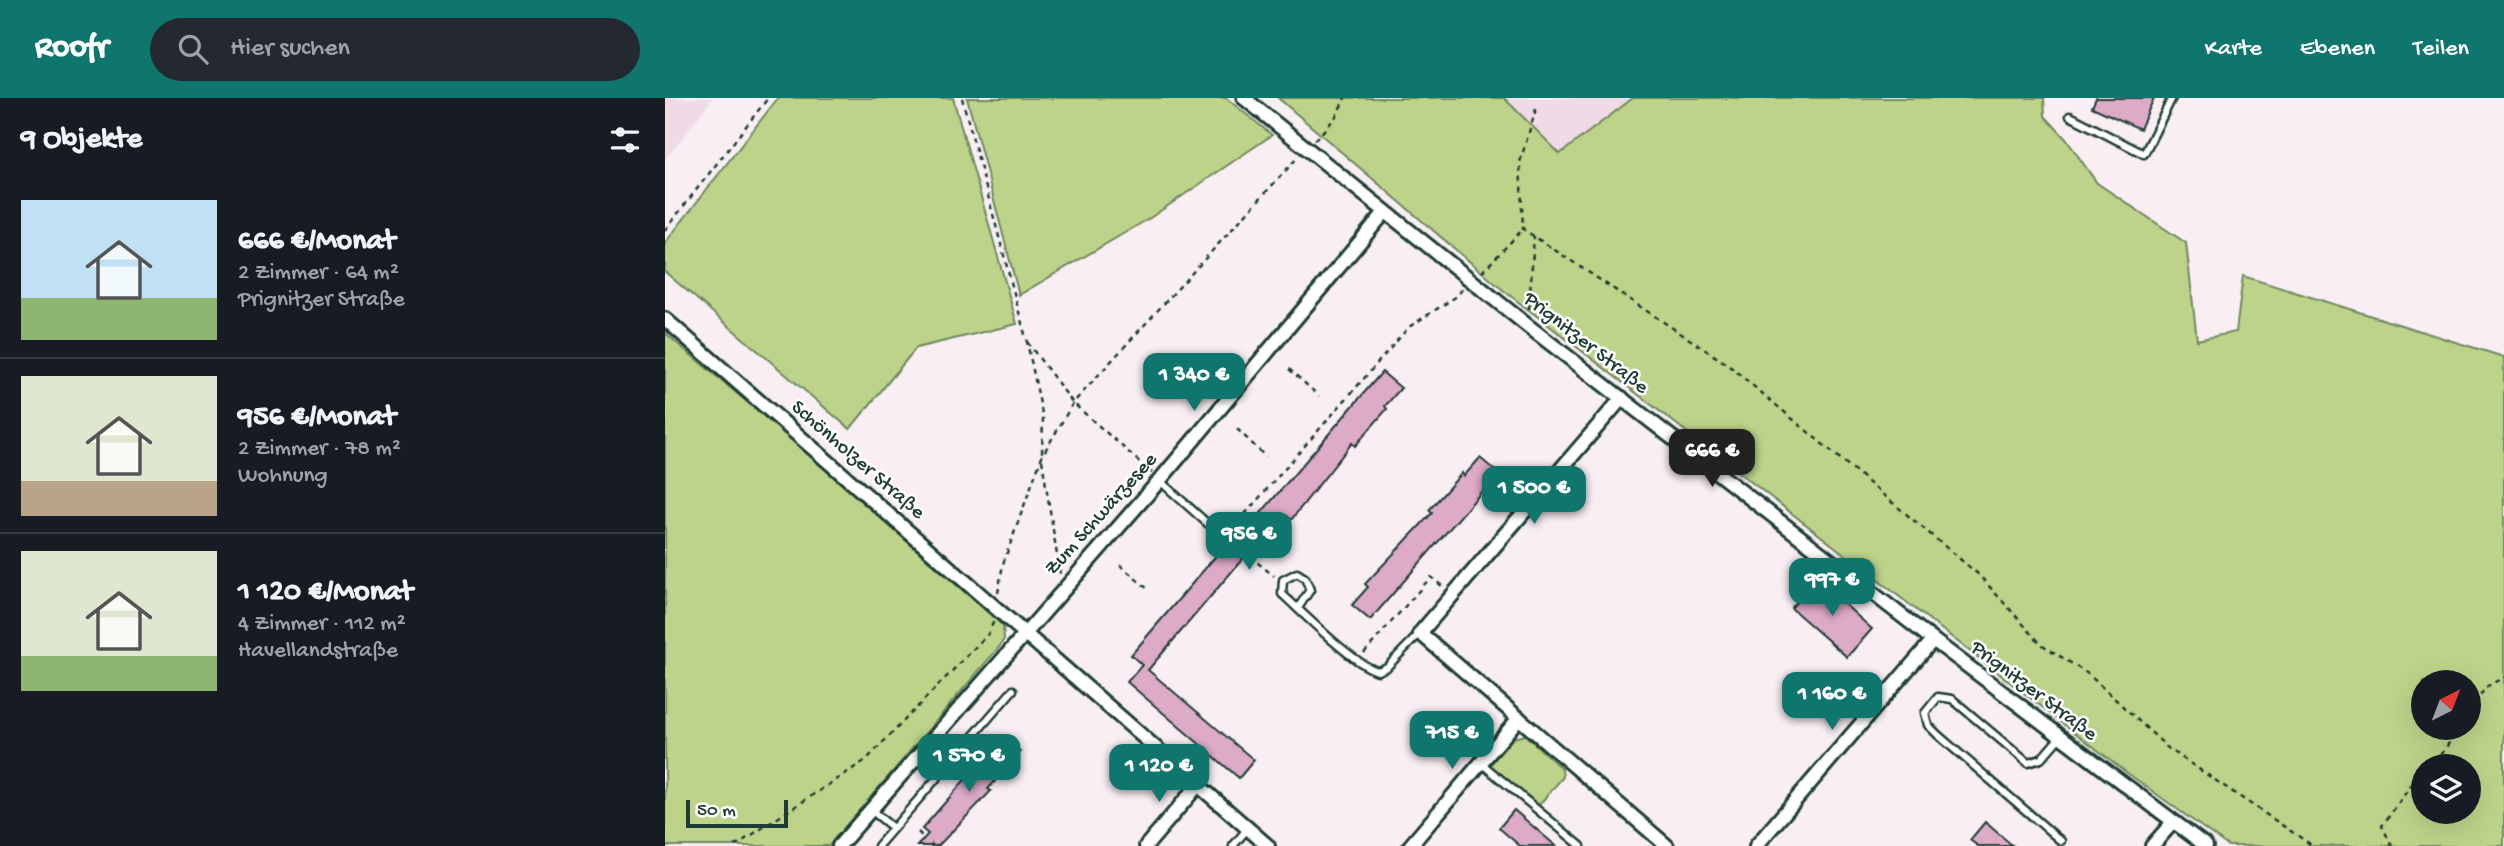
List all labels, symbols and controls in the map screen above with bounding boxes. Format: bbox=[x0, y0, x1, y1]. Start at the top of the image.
search box bbox=[150, 18, 640, 81]
text: Roofr bbox=[35, 30, 108, 68]
icon: search bbox=[174, 30, 212, 68]
text: Hier suchen bbox=[230, 34, 350, 65]
text: Karte bbox=[2205, 35, 2262, 64]
text: Ebenen bbox=[2300, 35, 2375, 64]
text: Teilen bbox=[2413, 35, 2469, 64]
icon: filters bbox=[606, 121, 644, 159]
text: 9 Objekte bbox=[21, 123, 142, 158]
text: 666 €/Monat bbox=[238, 225, 395, 260]
icon: home bbox=[77, 228, 161, 312]
text: 2 Zimmer · 64 m² bbox=[238, 260, 399, 287]
text: Prignitzer Straße bbox=[238, 287, 405, 314]
street label: Prignitzer Straße bbox=[1517, 287, 1654, 401]
pin: 1 340 € bbox=[1129, 354, 1259, 413]
text: 1 340 € bbox=[1159, 362, 1229, 389]
street label: Schönholzer Straße bbox=[785, 396, 930, 527]
text: 956 €/Monat bbox=[238, 401, 396, 436]
icon: home bbox=[77, 404, 161, 488]
pin: 666 € bbox=[1663, 430, 1761, 489]
text: 2 Zimmer · 78 m² bbox=[238, 436, 401, 463]
text: 666 € bbox=[1685, 438, 1739, 465]
street label: Zum Schwärzesee bbox=[1040, 448, 1164, 581]
text: Wohnung bbox=[238, 463, 328, 490]
pin: 1 500 € bbox=[1469, 466, 1599, 526]
text: 1 500 € bbox=[1498, 475, 1570, 502]
pin: 956 € bbox=[1200, 512, 1298, 572]
text: 956 € bbox=[1222, 521, 1276, 548]
pin: 997 € bbox=[1783, 559, 1881, 618]
text: 997 € bbox=[1805, 567, 1859, 594]
text: 1 120 €/Monat bbox=[238, 576, 413, 611]
icon: home bbox=[77, 579, 161, 663]
text: 4 Zimmer · 112 m² bbox=[238, 611, 406, 638]
street label: Prignitzer Straße bbox=[1964, 636, 2102, 748]
text: Havellandstraße bbox=[238, 638, 398, 665]
north arrow bbox=[2411, 670, 2481, 740]
map controls bbox=[2411, 670, 2481, 824]
pin: 1 160 € bbox=[1767, 672, 1897, 732]
text: 1 160 € bbox=[1798, 681, 1866, 708]
pin: 715 € bbox=[1403, 712, 1501, 771]
text: 715 € bbox=[1426, 720, 1478, 747]
pin: 1 570 € bbox=[904, 734, 1034, 794]
text: 1 570 € bbox=[934, 743, 1005, 770]
pin: 1 120 € bbox=[1094, 744, 1224, 804]
text: 1 120 € bbox=[1125, 753, 1193, 780]
button: layers bbox=[2411, 754, 2481, 824]
scale bar bbox=[686, 797, 787, 829]
text: 50 m bbox=[697, 800, 736, 823]

